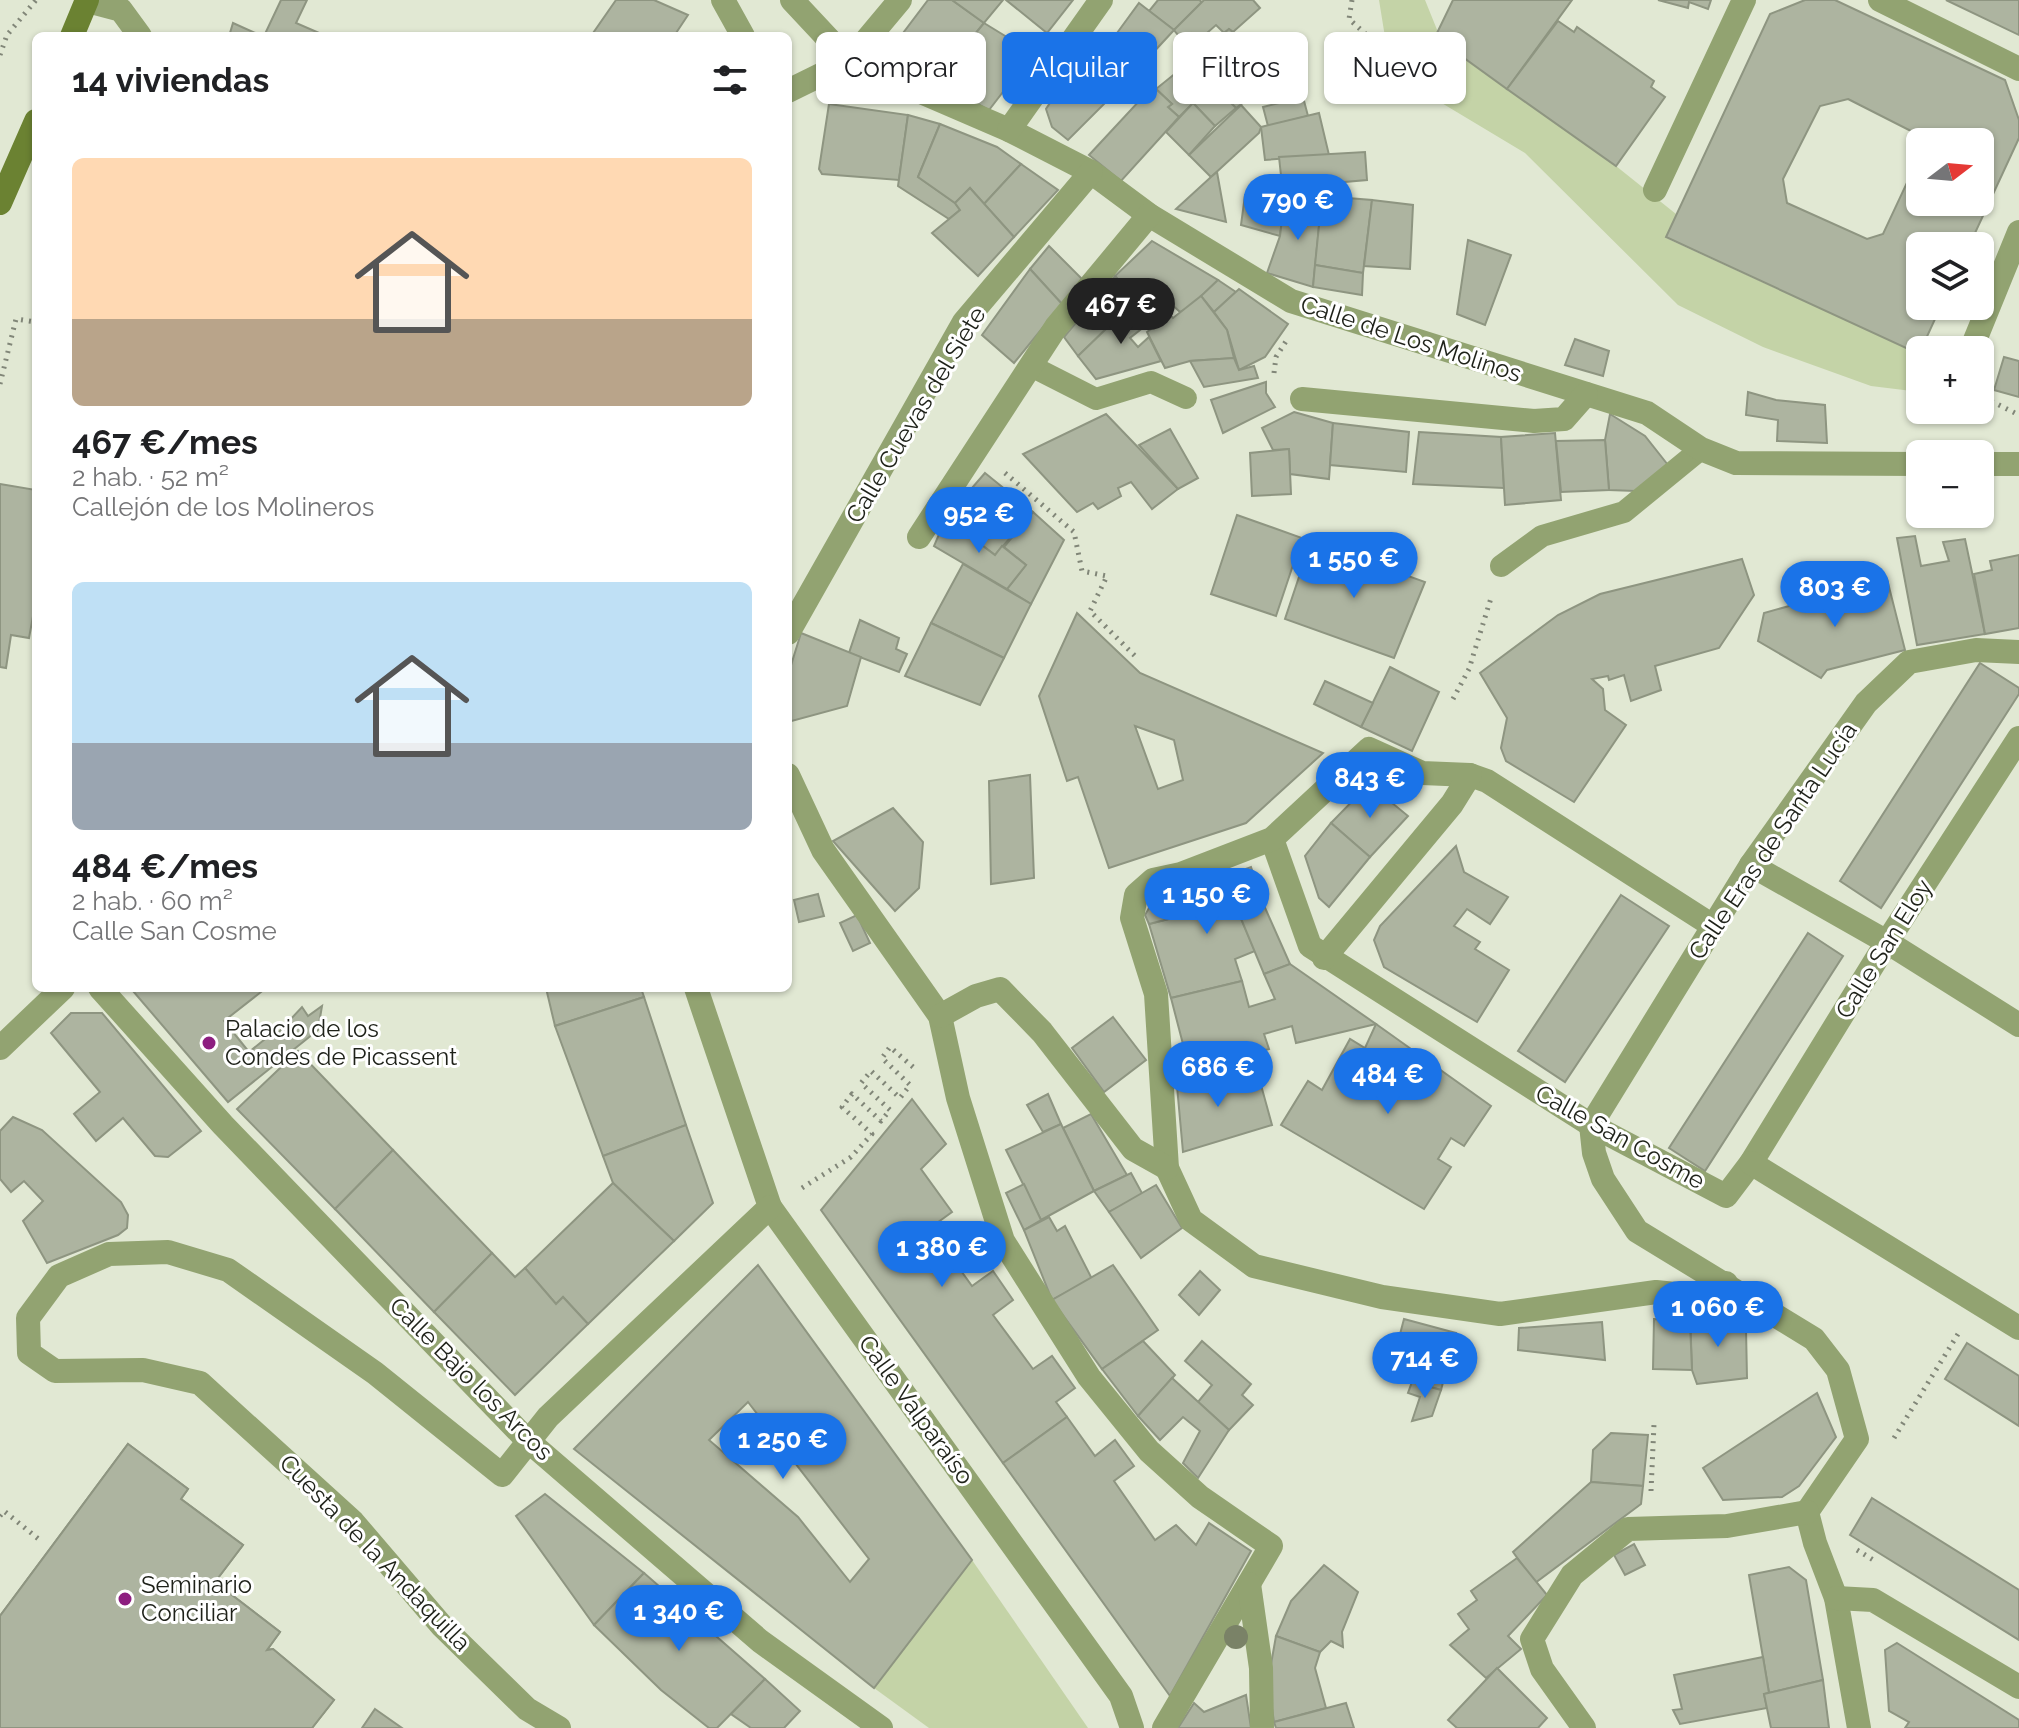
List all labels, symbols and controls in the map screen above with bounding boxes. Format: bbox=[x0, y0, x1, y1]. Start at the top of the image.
chip: Comprar bbox=[816, 32, 986, 104]
chip: Alquilar bbox=[1002, 32, 1157, 104]
chip: Filtros bbox=[1173, 32, 1308, 104]
chip: Nuevo bbox=[1324, 32, 1466, 104]
icon: filters bbox=[708, 58, 752, 102]
text: 14 viviendas bbox=[72, 60, 269, 100]
north arrow bbox=[1906, 128, 1994, 216]
map controls bbox=[1906, 128, 1994, 528]
pin: 790 € bbox=[1242, 174, 1354, 242]
text: 790 € bbox=[1262, 185, 1334, 215]
icon: home bbox=[340, 210, 484, 354]
button: layers bbox=[1906, 232, 1994, 320]
pin: 467 € bbox=[1065, 278, 1177, 346]
text: 467 € bbox=[1085, 289, 1157, 319]
street label: Calle de Los Molinos bbox=[1297, 289, 1525, 388]
street label: Calle Cuevas del Siete bbox=[839, 301, 992, 528]
button: + bbox=[1906, 336, 1994, 424]
text: 467 €/mes bbox=[72, 422, 258, 462]
button: − bbox=[1906, 440, 1994, 528]
text: 2 hab. · 52 m² bbox=[72, 462, 229, 492]
pin: 952 € bbox=[923, 487, 1035, 555]
text: Callejón de los Molineros bbox=[72, 492, 374, 522]
text: 952 € bbox=[943, 498, 1015, 528]
pin: 1 550 € bbox=[1280, 532, 1428, 600]
text: 1 550 € bbox=[1309, 543, 1399, 573]
pin: 803 € bbox=[1779, 561, 1891, 629]
text: 803 € bbox=[1798, 572, 1872, 602]
icon: home bbox=[340, 634, 484, 778]
street label: Calle Eras de Santa Lucía bbox=[1682, 717, 1863, 965]
pin: 843 € bbox=[1314, 752, 1426, 820]
text: 843 € bbox=[1334, 763, 1406, 793]
text: 484 €/mes bbox=[72, 846, 258, 886]
pin: 1 150 € bbox=[1133, 868, 1281, 936]
street label: Calle San Eloy bbox=[1829, 874, 1938, 1024]
text: 1 150 € bbox=[1162, 879, 1252, 909]
text: 2 hab. · 60 m² bbox=[72, 886, 233, 916]
text: Calle San Cosme bbox=[72, 916, 277, 946]
place label: Palacio de los Condes de Picassent bbox=[225, 1014, 457, 1071]
marker: Palacio de los Condes de Picassent bbox=[200, 1034, 218, 1052]
pin: 686 € bbox=[1162, 1041, 1274, 1109]
pin: 484 € bbox=[1332, 1048, 1444, 1116]
text: 686 € bbox=[1181, 1052, 1255, 1082]
text: 484 € bbox=[1352, 1059, 1424, 1089]
street label: Calle San Cosme bbox=[1531, 1078, 1710, 1195]
pin: 1 380 € bbox=[868, 1221, 1016, 1289]
text: 1 380 € bbox=[896, 1232, 988, 1262]
pin: 1 060 € bbox=[1644, 1281, 1792, 1349]
street label: Calle Bajo los Arcos bbox=[384, 1291, 559, 1466]
text: 1 060 € bbox=[1671, 1292, 1765, 1322]
street label: Calle Valparaíso bbox=[853, 1330, 980, 1490]
pin: 714 € bbox=[1369, 1332, 1481, 1400]
text: 714 € bbox=[1390, 1343, 1460, 1373]
pin: 1 250 € bbox=[709, 1413, 857, 1481]
text: 1 250 € bbox=[737, 1424, 829, 1454]
street label: Cuesta de la Andaquilla bbox=[274, 1448, 477, 1657]
place label: Seminario Conciliar bbox=[141, 1570, 252, 1627]
pin: 1 340 € bbox=[605, 1585, 753, 1653]
marker: Seminario Conciliar bbox=[116, 1590, 134, 1608]
text: 1 340 € bbox=[633, 1596, 725, 1626]

